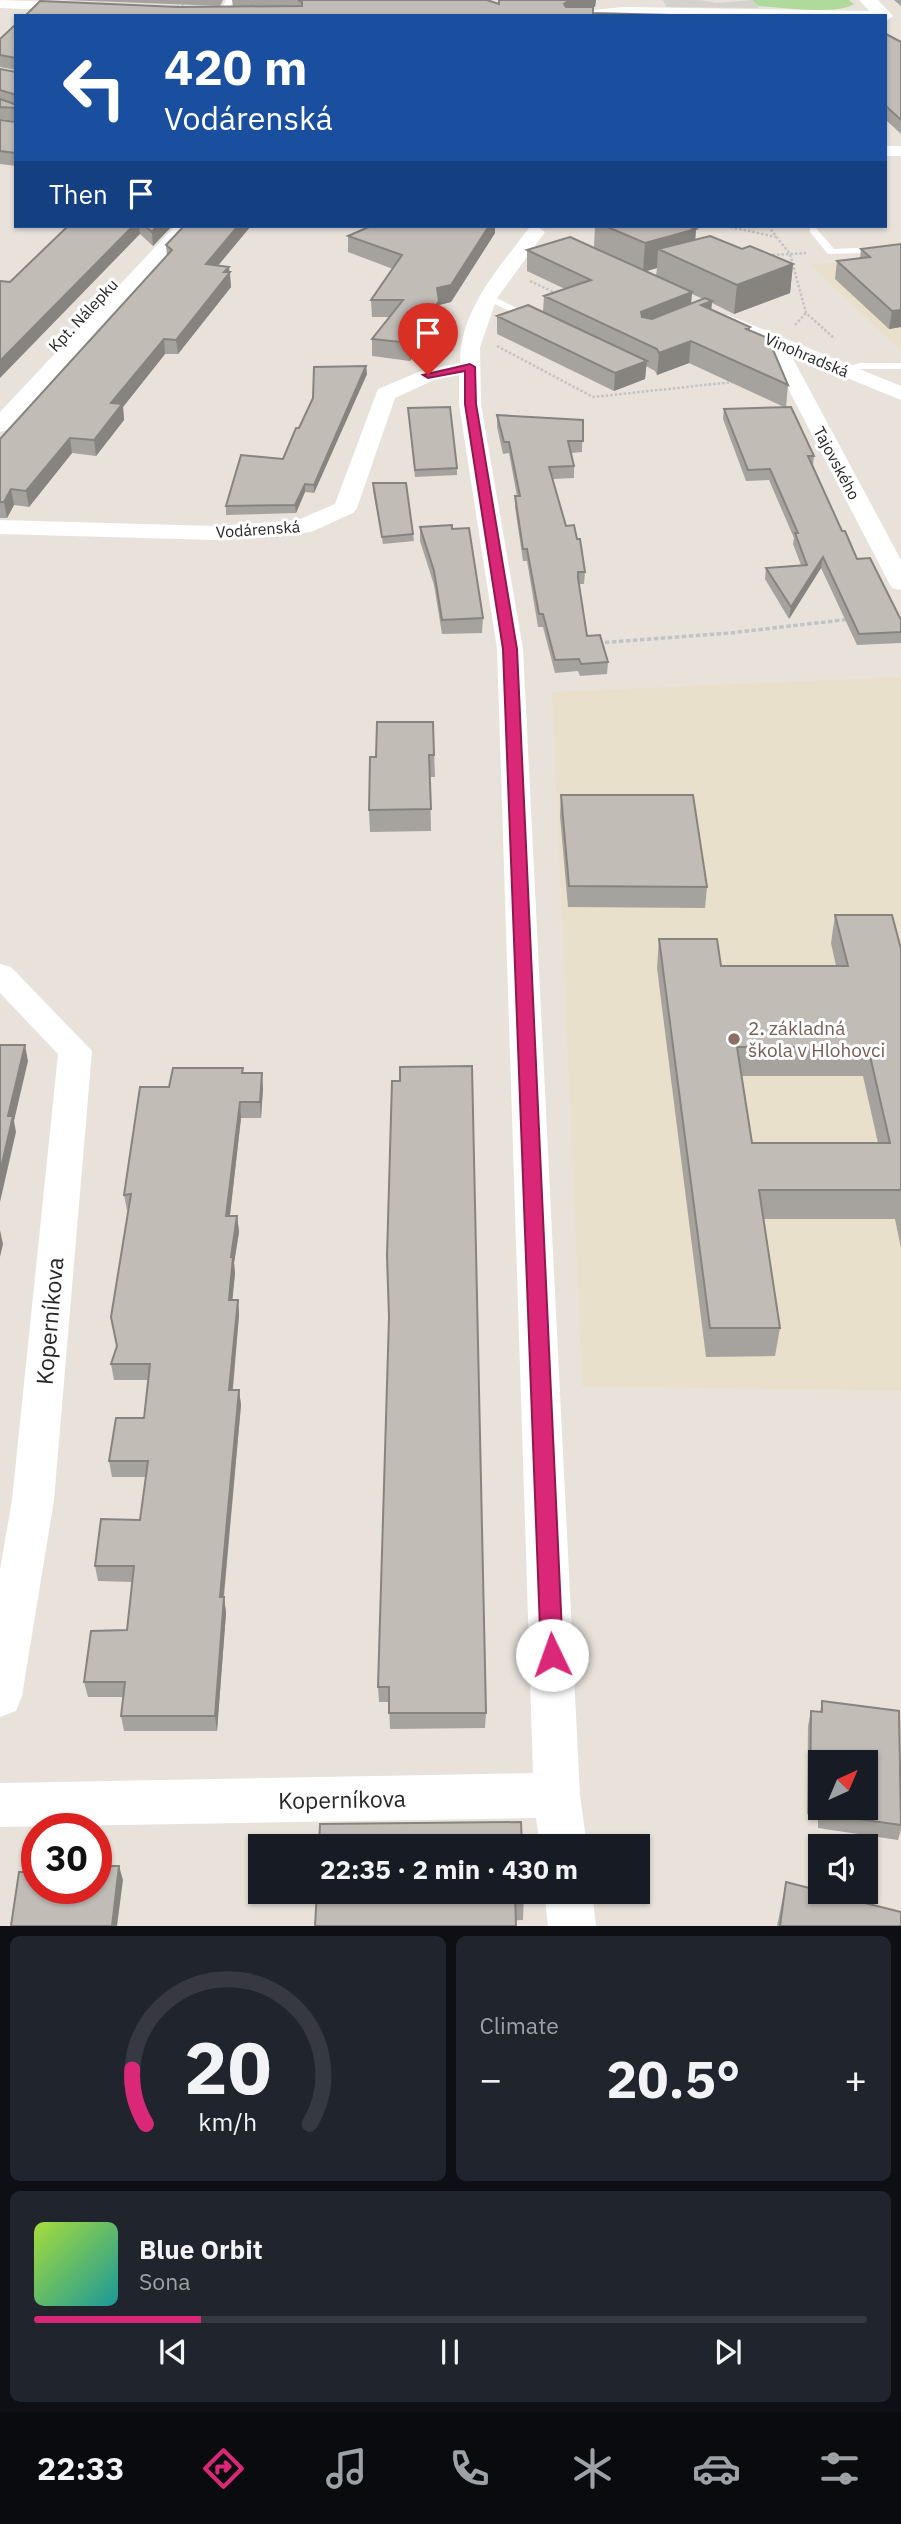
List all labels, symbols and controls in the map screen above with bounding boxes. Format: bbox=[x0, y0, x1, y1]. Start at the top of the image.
text: 420 m bbox=[164, 35, 308, 98]
icon: left bbox=[49, 42, 140, 133]
text: Vodárenská bbox=[164, 97, 333, 139]
icon: arrive bbox=[122, 175, 160, 213]
text: Then bbox=[49, 177, 108, 211]
street label: Kpt. Nálepku bbox=[44, 274, 122, 356]
pin bbox=[398, 303, 458, 375]
icon: arrive bbox=[409, 314, 447, 352]
street label: Vinohradská bbox=[762, 328, 852, 382]
street label: Tajovského bbox=[809, 423, 865, 503]
street label: Vodárenská bbox=[215, 516, 301, 542]
place label: 2. základná škola v Hlohovci bbox=[748, 1016, 885, 1062]
marker: 2. základná škola v Hlohovci bbox=[726, 1031, 742, 1047]
street label: Koperníkova bbox=[28, 1256, 70, 1386]
position arrow bbox=[515, 1618, 589, 1692]
north arrow bbox=[808, 1750, 878, 1820]
map controls bbox=[808, 1750, 878, 1904]
street label: Koperníkova bbox=[278, 1783, 406, 1815]
speed limit sign: 30 bbox=[21, 1813, 112, 1904]
button: sound bbox=[808, 1834, 878, 1904]
text: 22:35 · 2 min · 430 m bbox=[320, 1852, 578, 1886]
text: Climate bbox=[480, 2010, 559, 2040]
text: 20 bbox=[184, 2020, 271, 2115]
text: 20.5° bbox=[606, 2045, 740, 2112]
text: − bbox=[480, 2054, 502, 2103]
text: + bbox=[844, 2054, 867, 2103]
text: km/h bbox=[198, 2105, 257, 2138]
text: Blue Orbit bbox=[139, 2232, 263, 2266]
text: Sona bbox=[139, 2266, 191, 2296]
icon: previous bbox=[154, 2333, 192, 2371]
icon: pause bbox=[431, 2333, 469, 2371]
icon: next bbox=[709, 2333, 747, 2371]
icon: directions bbox=[199, 2444, 248, 2493]
icon: music bbox=[322, 2444, 371, 2493]
icon: phone bbox=[445, 2444, 494, 2493]
icon: climate bbox=[568, 2444, 617, 2493]
icon: car bbox=[692, 2444, 741, 2493]
icon: filters bbox=[815, 2444, 864, 2493]
text: 22:33 bbox=[37, 2447, 124, 2489]

